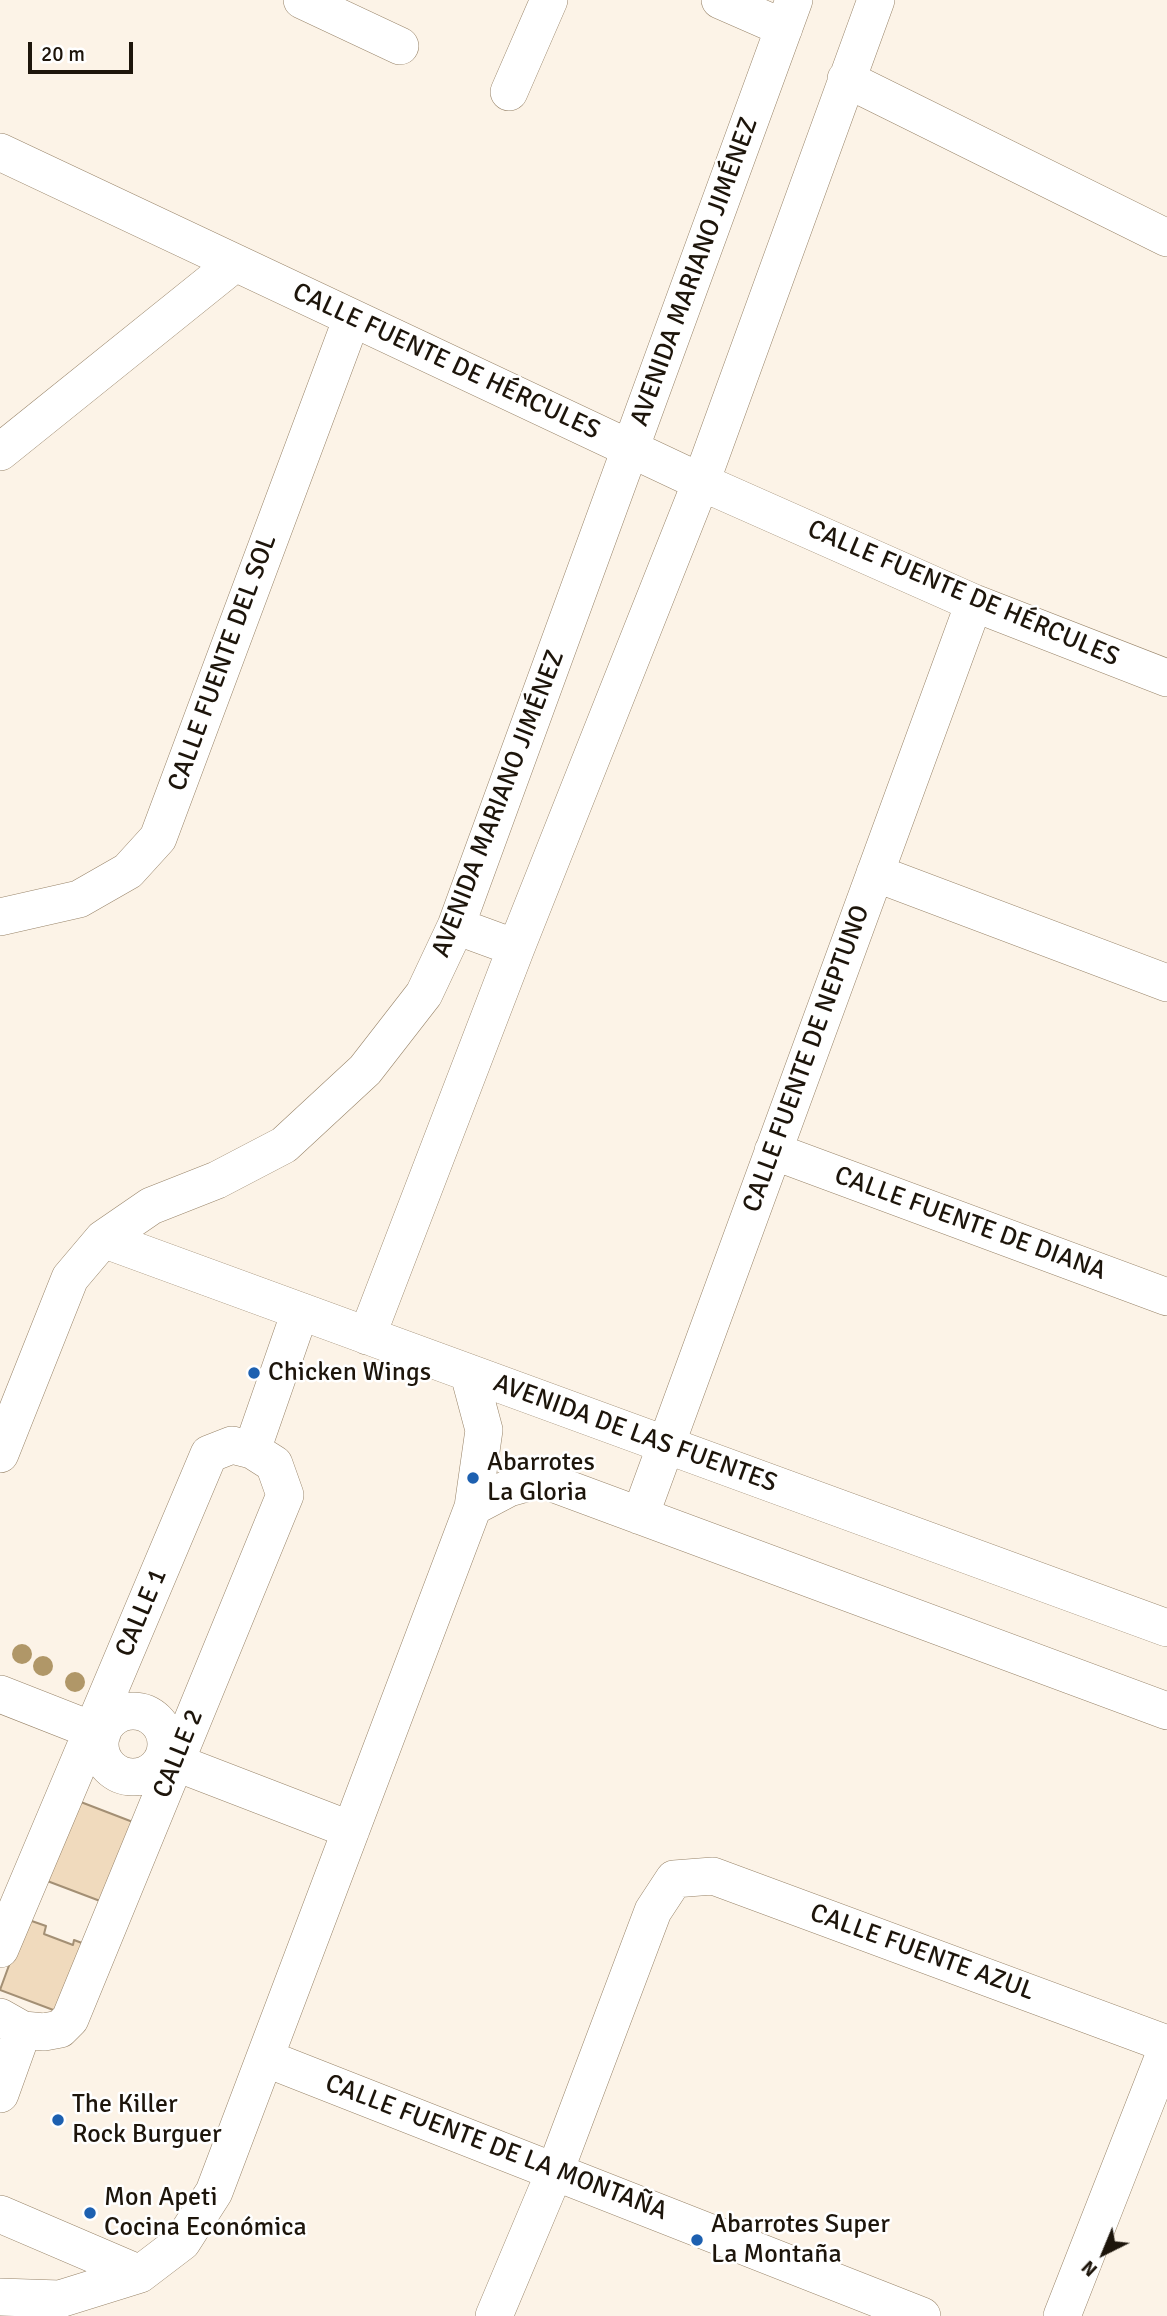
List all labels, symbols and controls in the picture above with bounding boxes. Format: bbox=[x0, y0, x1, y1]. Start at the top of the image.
scale bar bbox=[32, 28, 136, 72]
text: 20 m bbox=[41, 41, 85, 67]
street label: AVENIDA MARIANO JIMÉNEZ bbox=[625, 113, 765, 431]
street label: CALLE FUENTE DE HÉRCULES bbox=[287, 277, 605, 447]
street label: CALLE FUENTE DE HÉRCULES bbox=[802, 514, 1124, 674]
street label: CALLE FUENTE DEL SOL bbox=[162, 531, 284, 795]
street label: AVENIDA MARIANO JIMÉNEZ bbox=[426, 646, 572, 962]
street label: CALLE FUENTE DE NEPTUNO bbox=[737, 901, 877, 1217]
street label: CALLE FUENTE DE DIANA bbox=[830, 1160, 1110, 1288]
place label: Chicken Wings bbox=[268, 1357, 431, 1389]
marker: Chicken Wings bbox=[246, 1365, 262, 1381]
street label: AVENIDA DE LAS FUENTES bbox=[489, 1368, 781, 1500]
place label: Abarrotes La Gloria bbox=[487, 1447, 595, 1508]
marker: Abarrotes La Gloria bbox=[465, 1470, 481, 1486]
street label: CALLE 1 bbox=[110, 1564, 174, 1662]
street label: CALLE 2 bbox=[147, 1705, 211, 1803]
street label: CALLE FUENTE AZUL bbox=[806, 1898, 1038, 2008]
street label: CALLE FUENTE DE LA MONTAÑA bbox=[321, 2068, 671, 2228]
place label: The Killer Rock Burguer bbox=[72, 2089, 222, 2150]
marker: The Killer Rock Burguer bbox=[50, 2112, 66, 2128]
place label: Mon Apeti Cocina Económica bbox=[104, 2182, 307, 2244]
marker: Mon Apeti Cocina Económica bbox=[82, 2205, 98, 2221]
place label: Abarrotes Super La Montaña bbox=[711, 2209, 890, 2270]
north arrow bbox=[1069, 2218, 1139, 2288]
marker: Abarrotes Super La Montaña bbox=[689, 2232, 705, 2248]
text: N bbox=[1077, 2255, 1103, 2282]

